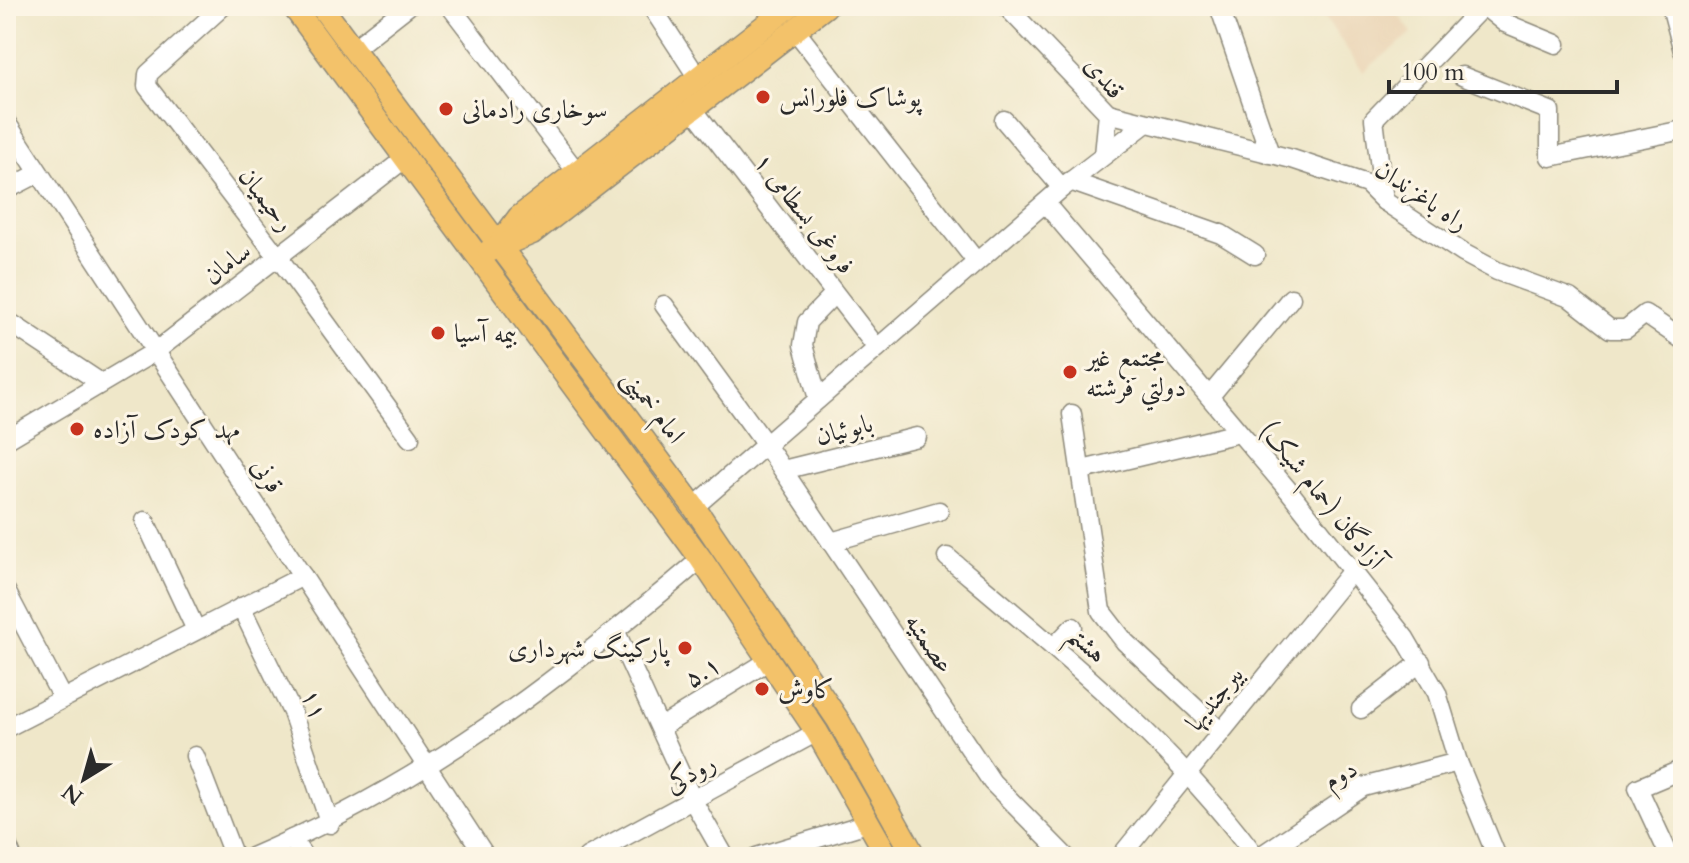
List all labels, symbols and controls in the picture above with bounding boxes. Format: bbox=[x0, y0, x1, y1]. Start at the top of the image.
scale bar bbox=[1389, 44, 1617, 94]
street label: قندی bbox=[1076, 48, 1133, 106]
text: 100 m bbox=[1401, 56, 1465, 89]
place label: پوشاک فلورانس bbox=[779, 80, 922, 116]
marker: پوشاک فلورانس bbox=[754, 88, 772, 106]
place label: سوخاری رادمانی bbox=[462, 92, 608, 127]
marker: سوخاری رادمانی bbox=[437, 100, 455, 118]
street label: فروغی بسطامی ۱ bbox=[746, 145, 863, 281]
street label: راه باغزندان bbox=[1368, 151, 1475, 239]
street label: رحیمیان bbox=[230, 160, 303, 239]
street label: سامان bbox=[196, 234, 258, 293]
place label: بیمه آسیا bbox=[454, 316, 517, 351]
marker: بیمه آسیا bbox=[429, 324, 447, 342]
place label: مجتمع غير دولتي فرشته bbox=[1083, 340, 1186, 411]
street label: امام خمینی bbox=[610, 362, 693, 454]
marker: مجتمع غير دولتي فرشته bbox=[1061, 363, 1079, 381]
street label: بابوئیان bbox=[812, 406, 876, 453]
place label: مهد کودک آزاده bbox=[93, 412, 240, 447]
street label: آزادگان (حمام شیک) bbox=[1248, 414, 1395, 582]
marker: مهد کودک آزاده bbox=[68, 420, 86, 438]
street label: قرنی bbox=[243, 451, 292, 500]
street label: عصمتیه bbox=[897, 606, 962, 680]
street label: هشتم bbox=[1055, 618, 1115, 677]
place label: پارکینگ شهرداری bbox=[508, 631, 670, 667]
marker: پارکینگ شهرداری bbox=[676, 639, 694, 657]
street label: ۵.۱ bbox=[677, 647, 727, 696]
street label: بیرجندیها bbox=[1177, 658, 1251, 738]
place label: کاوش bbox=[778, 672, 834, 707]
marker: کاوش bbox=[753, 680, 771, 698]
street label: ۱۱ bbox=[293, 684, 336, 725]
north arrow bbox=[44, 739, 124, 819]
street label: رودکی bbox=[659, 745, 722, 802]
street label: دوم bbox=[1317, 751, 1366, 802]
text: N bbox=[56, 776, 89, 812]

